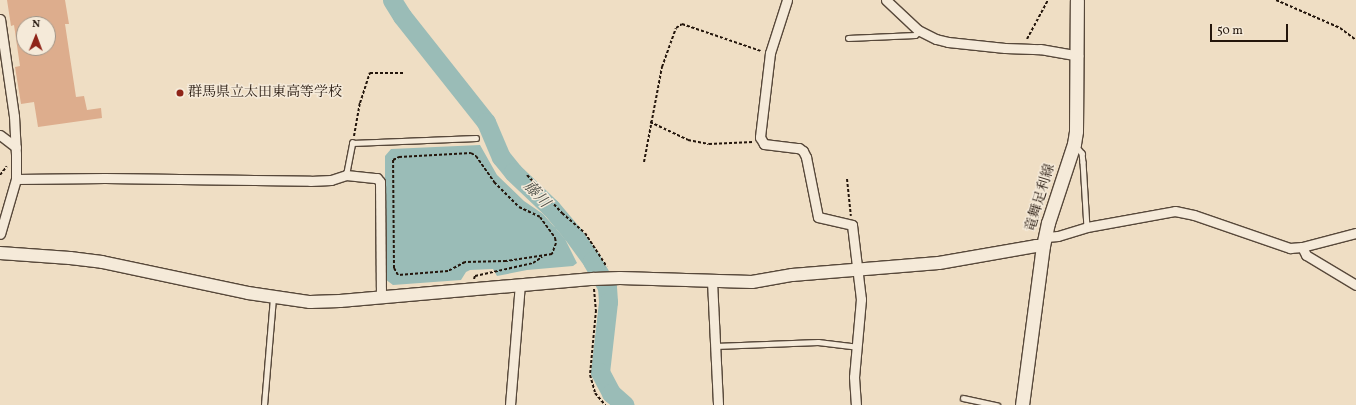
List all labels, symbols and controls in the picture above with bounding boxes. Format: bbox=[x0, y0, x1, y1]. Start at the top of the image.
north arrow bbox=[16, 16, 56, 56]
scale bar bbox=[1212, 16, 1290, 42]
text: N bbox=[32, 17, 40, 32]
text: 50 m bbox=[1217, 23, 1243, 39]
place label: 群馬県立太田東高等学校 bbox=[188, 85, 342, 101]
marker: 群馬県立太田東高等学校 bbox=[175, 88, 185, 98]
street label: 竜舞足利線 bbox=[1023, 162, 1059, 234]
water label: 藤川 bbox=[519, 178, 553, 212]

